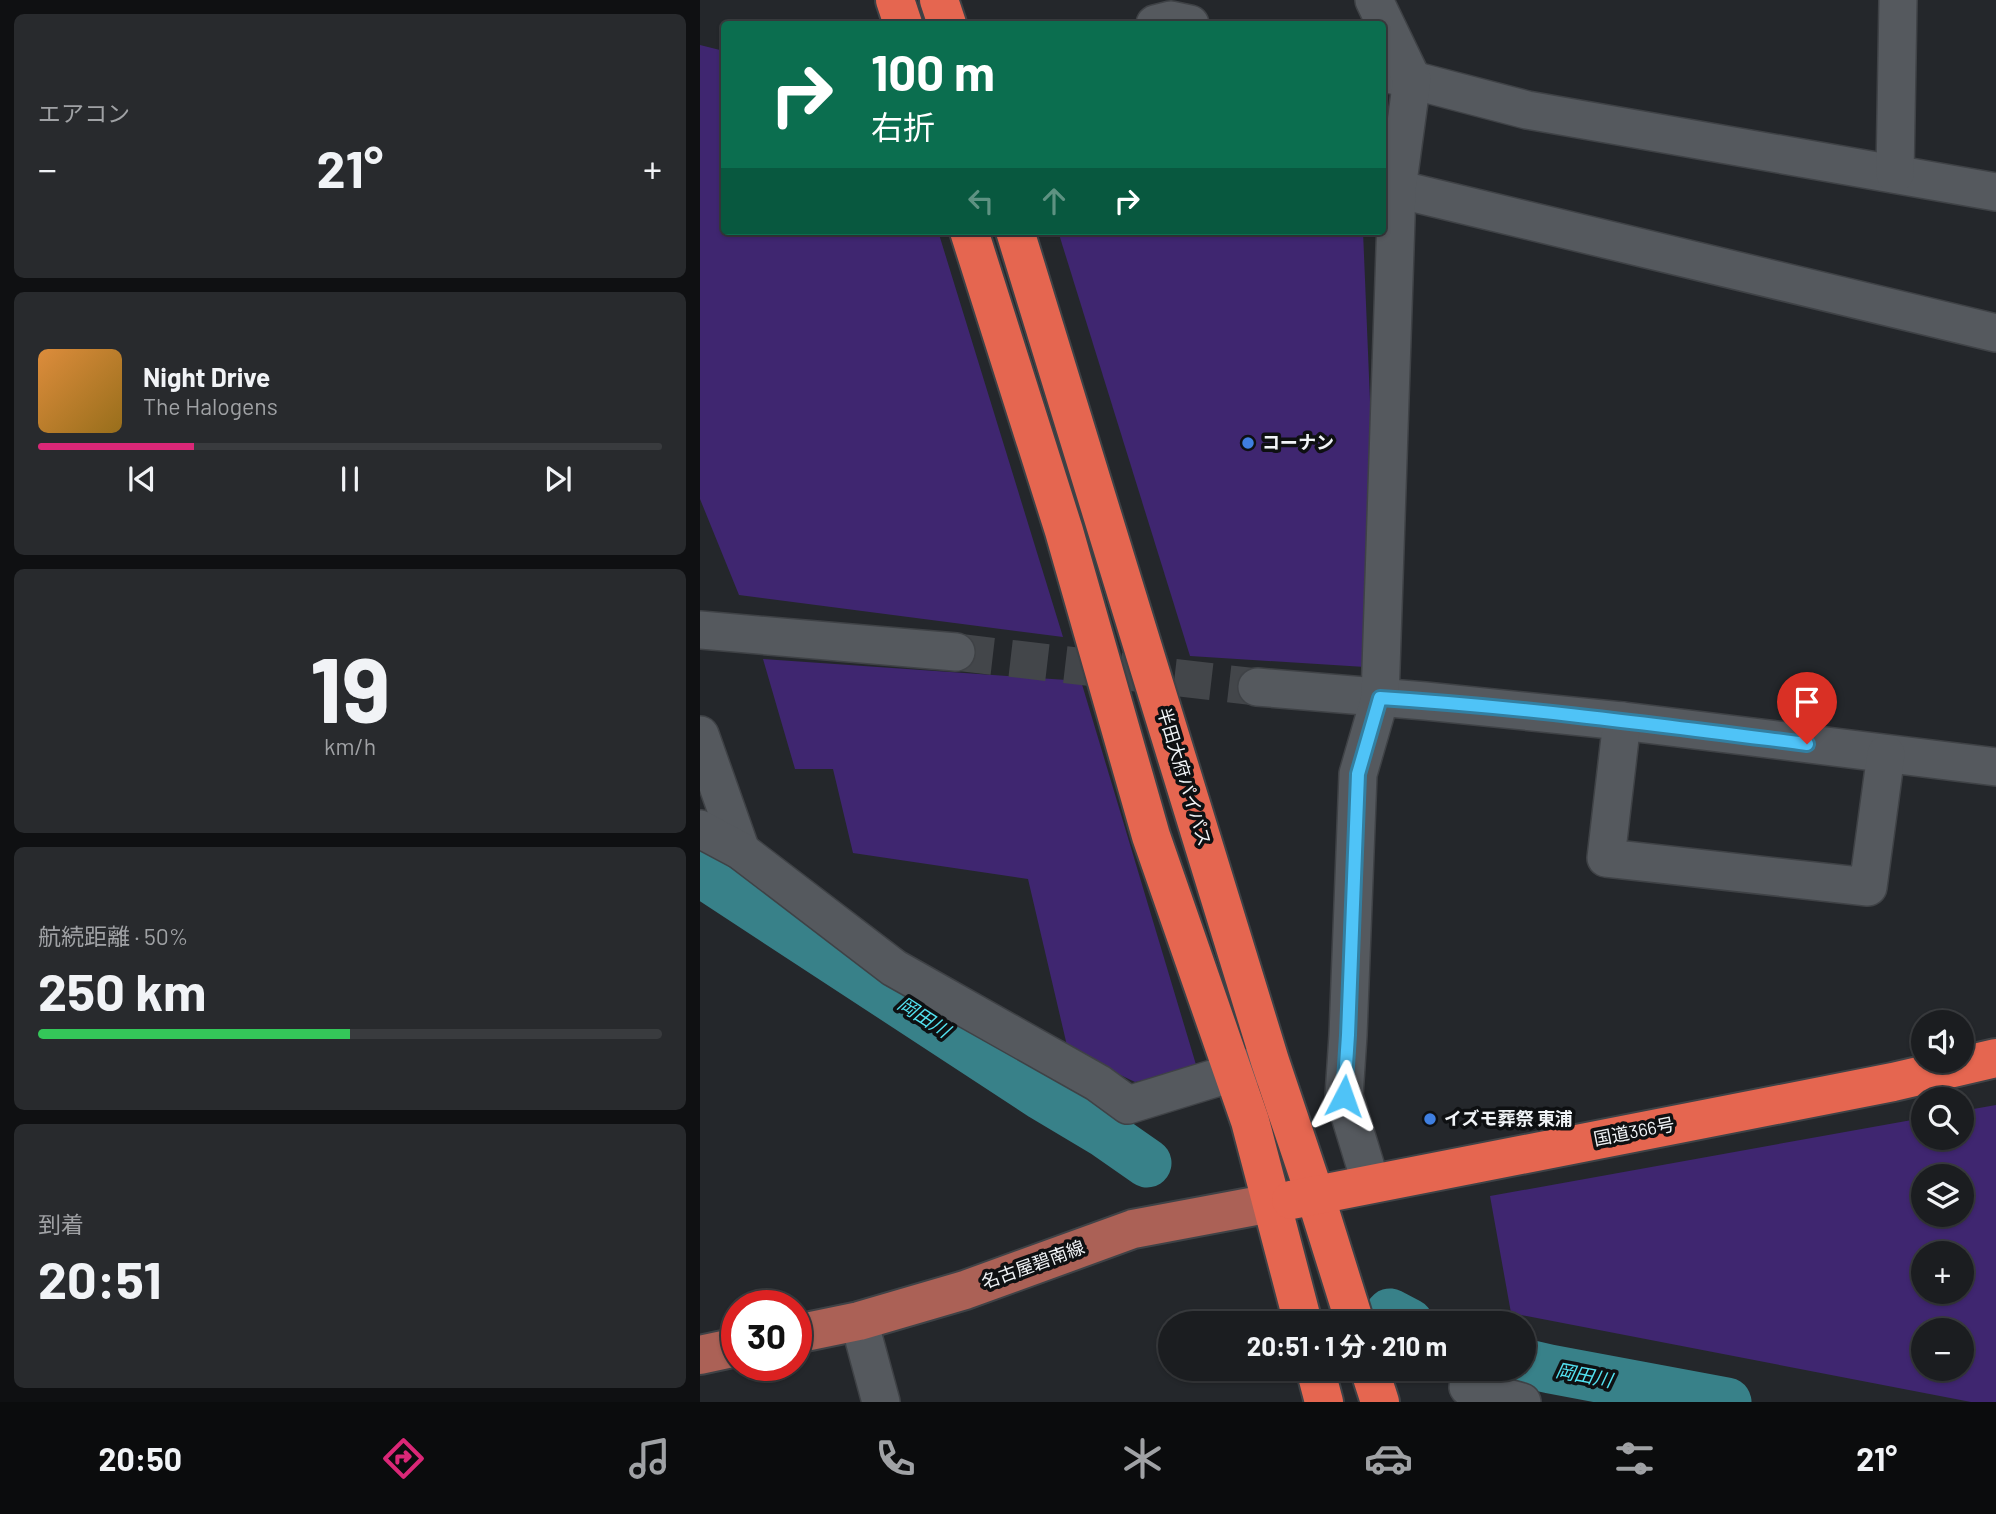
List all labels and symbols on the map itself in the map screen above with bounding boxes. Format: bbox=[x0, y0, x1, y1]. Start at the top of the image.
place label: コーナン bbox=[1262, 431, 1334, 453]
marker: コーナン bbox=[1240, 435, 1256, 451]
pin bbox=[1777, 672, 1837, 744]
street label: 半田大府パイパス bbox=[1153, 705, 1216, 849]
water label: 岡田川 bbox=[894, 991, 956, 1043]
position arrow bbox=[1307, 1059, 1381, 1133]
place label: イズモ葬祭 東浦 bbox=[1444, 1107, 1573, 1129]
marker: イズモ葬祭 東浦 bbox=[1422, 1111, 1438, 1127]
street label: 国道366号 bbox=[1592, 1112, 1676, 1150]
street label: 名古屋碧南線 bbox=[978, 1235, 1087, 1293]
speed limit sign: 30 bbox=[721, 1290, 812, 1381]
water label: 岡田川 bbox=[1554, 1358, 1616, 1392]

